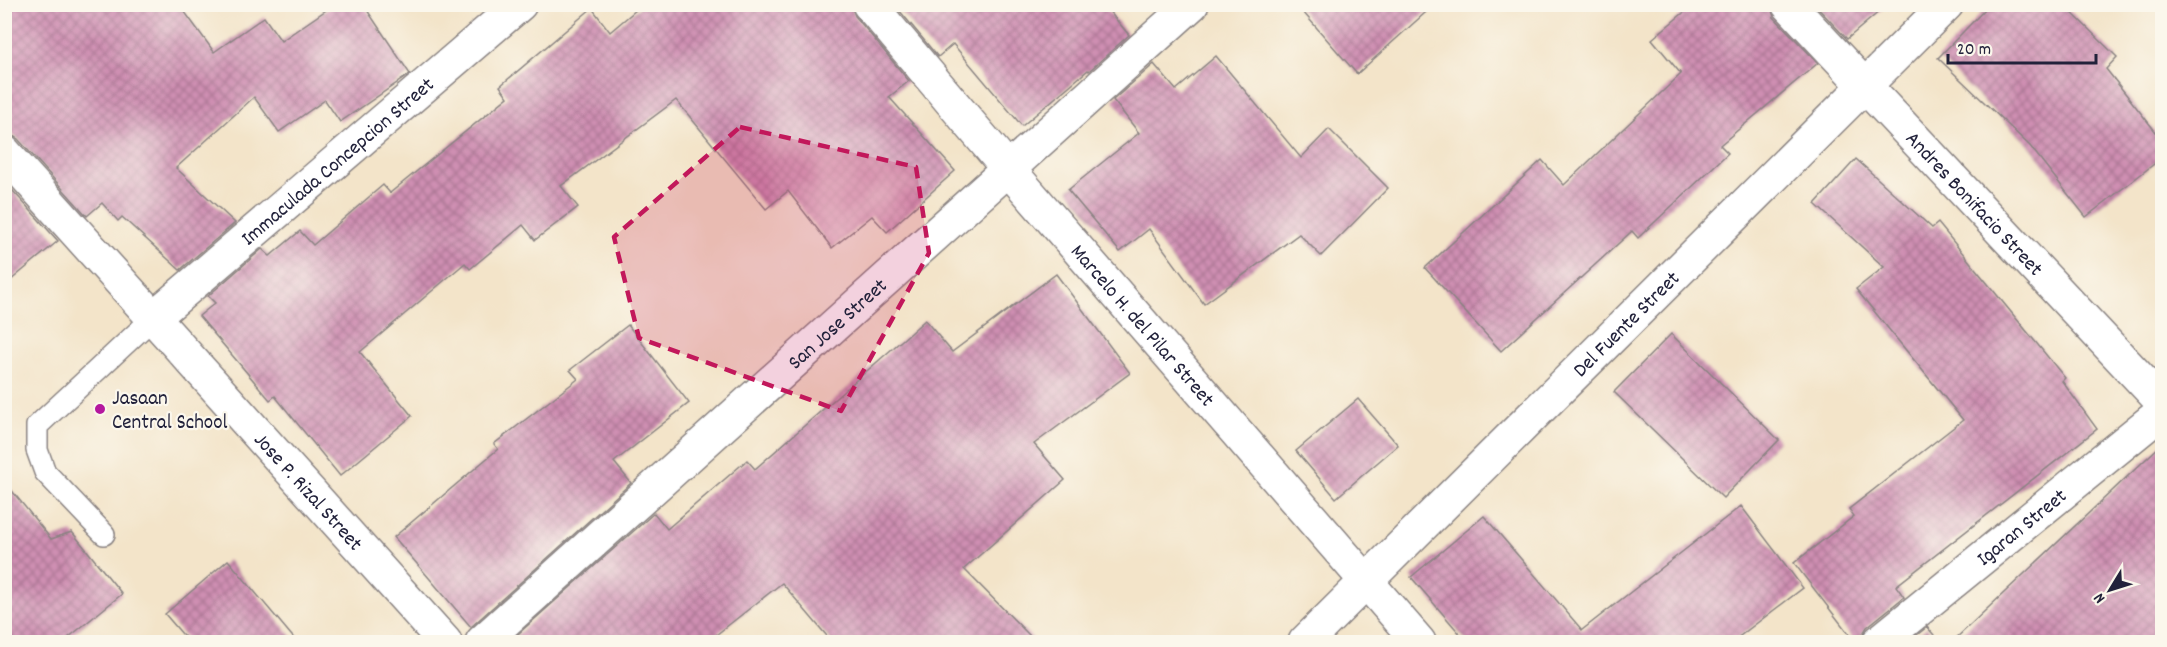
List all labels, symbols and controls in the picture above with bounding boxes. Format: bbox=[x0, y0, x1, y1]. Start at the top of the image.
scale bar bbox=[1948, 27, 2096, 65]
text: 20 m bbox=[1957, 38, 1991, 63]
street label: Immaculada Concepcion Street bbox=[236, 71, 442, 254]
street label: Andres Bonifacio Street bbox=[1897, 126, 2049, 284]
street label: Marcelo H. del Pilar Street bbox=[1062, 239, 1220, 415]
street label: Del Fuente Street bbox=[1567, 265, 1688, 386]
street label: San Jose Street bbox=[782, 272, 895, 378]
place label: Jasaan Central School bbox=[112, 385, 228, 439]
marker: Jasaan Central School bbox=[93, 402, 107, 416]
street label: Jose P. Rizal Street bbox=[245, 427, 369, 559]
street label: Igaran Street bbox=[1971, 483, 2075, 575]
north arrow bbox=[2080, 560, 2140, 620]
text: N bbox=[2089, 587, 2112, 608]

